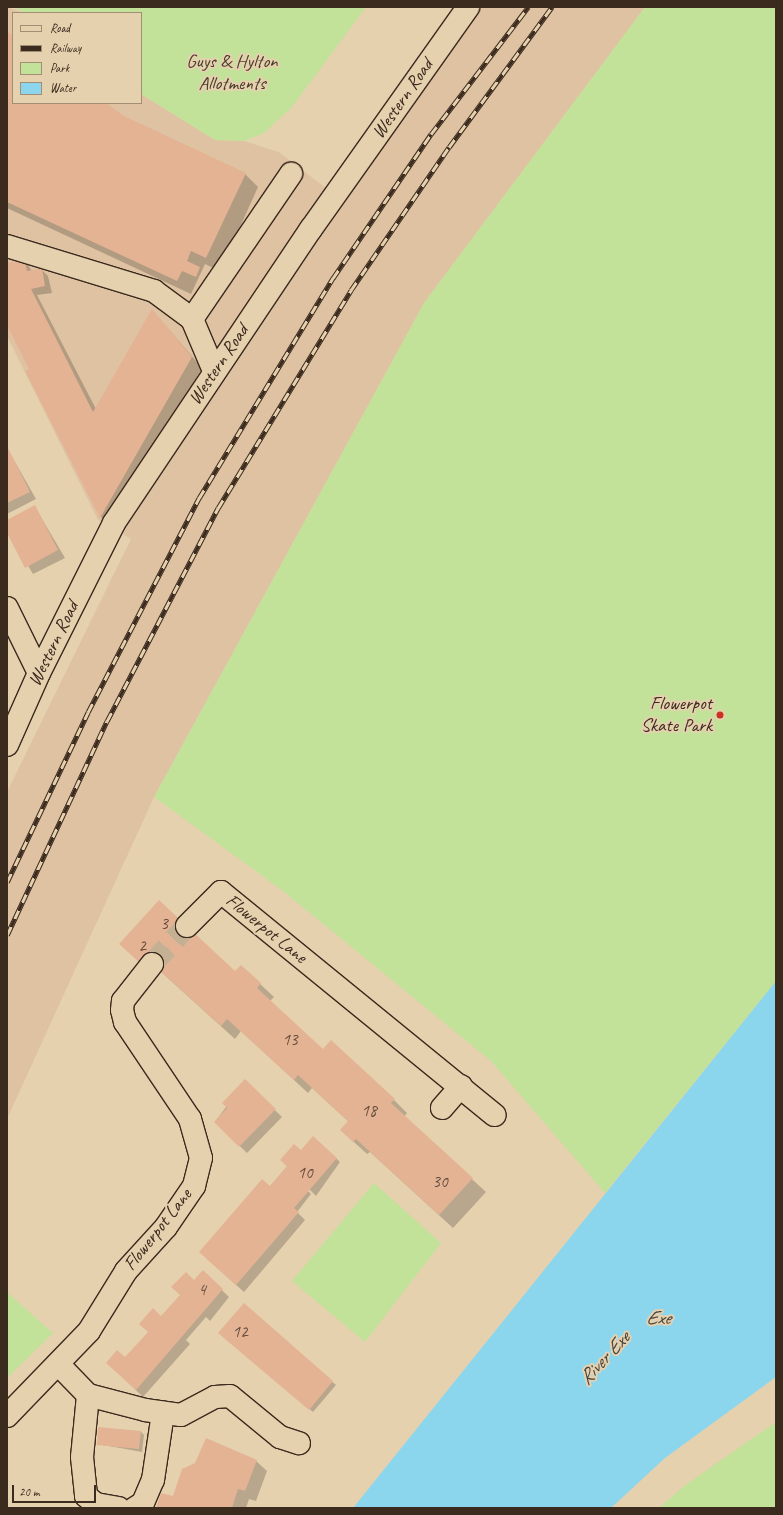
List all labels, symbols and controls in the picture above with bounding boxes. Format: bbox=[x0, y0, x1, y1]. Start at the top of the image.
legend bbox=[12, 12, 142, 104]
text: Road bbox=[50, 20, 70, 36]
text: Railway bbox=[50, 40, 81, 56]
park label: Guys & Hylton Allotments bbox=[186, 51, 278, 95]
street label: Western Road bbox=[368, 55, 438, 143]
text: Park bbox=[50, 60, 69, 76]
text: Water bbox=[50, 80, 76, 96]
street label: Western Road bbox=[184, 321, 254, 409]
street label: Western Road bbox=[24, 598, 84, 690]
place label: Flowerpot Skate Park bbox=[640, 693, 712, 737]
marker: Flowerpot Skate Park bbox=[715, 710, 725, 720]
street label: Flowerpot Lane bbox=[221, 889, 311, 969]
house number: 3 bbox=[160, 914, 168, 934]
house number: 2 bbox=[138, 936, 146, 956]
house number: 13 bbox=[282, 1030, 298, 1050]
house number: 18 bbox=[361, 1101, 377, 1121]
house number: 10 bbox=[297, 1163, 313, 1183]
house number: 30 bbox=[432, 1172, 448, 1192]
street label: Flowerpot Lane bbox=[119, 1185, 197, 1275]
house number: 4 bbox=[198, 1280, 206, 1300]
water label: Exe bbox=[646, 1305, 670, 1329]
house number: 12 bbox=[232, 1322, 248, 1342]
water label: River Exe bbox=[573, 1326, 635, 1390]
scale bar bbox=[14, 1477, 98, 1503]
text: 20 m bbox=[19, 1484, 39, 1500]

